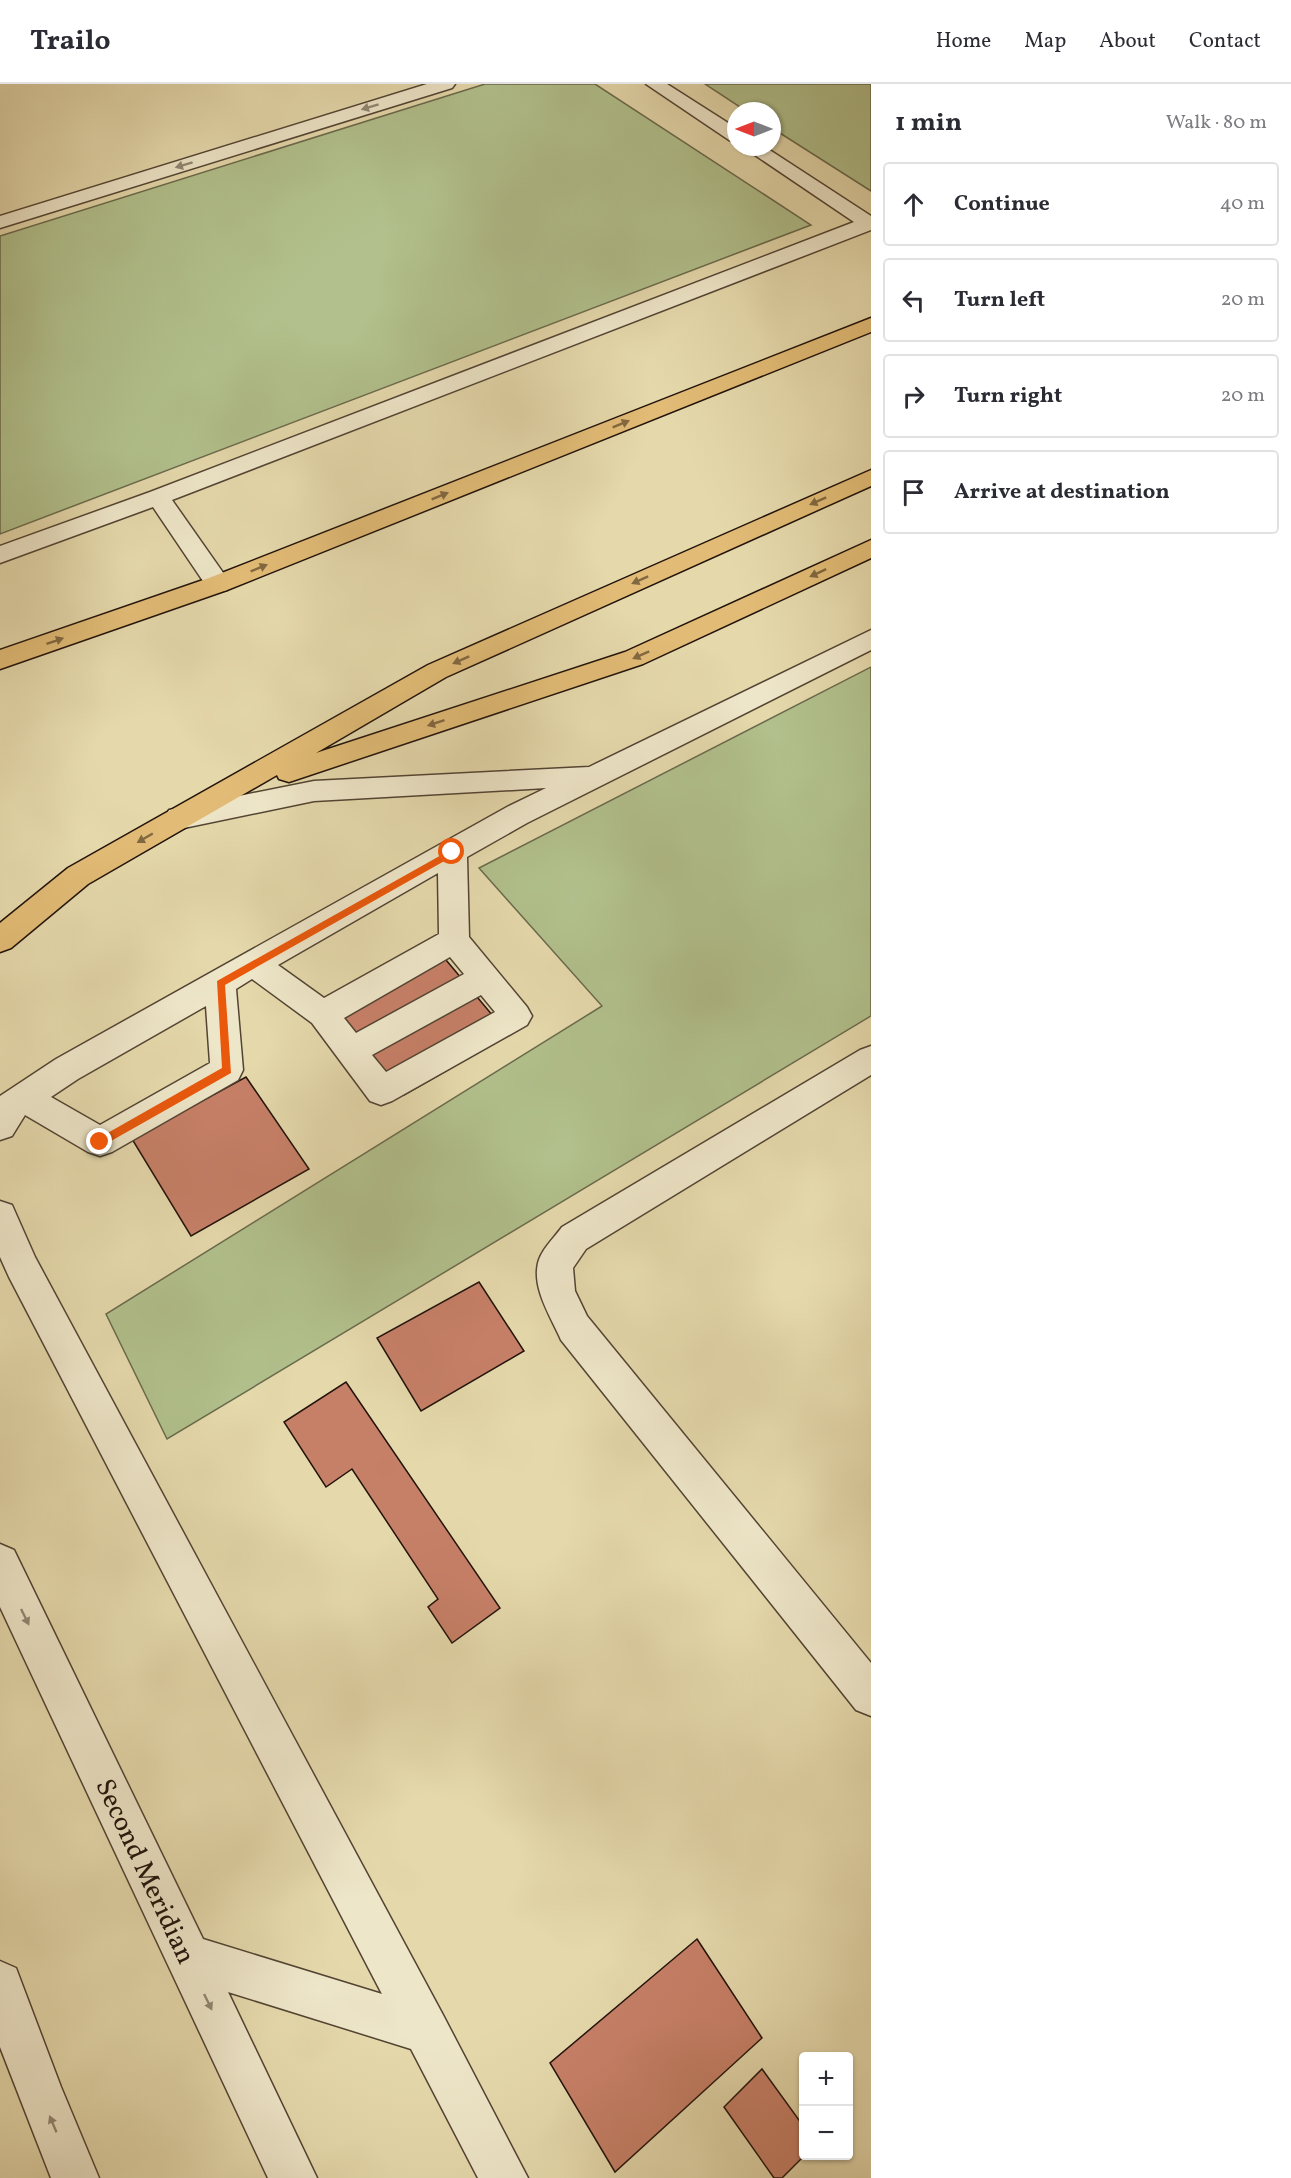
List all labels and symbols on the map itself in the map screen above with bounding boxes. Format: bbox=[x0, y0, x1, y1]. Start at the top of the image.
north arrow bbox=[727, 102, 781, 156]
one-way arrow bbox=[361, 103, 379, 113]
one-way arrow bbox=[175, 161, 193, 170]
one-way arrow bbox=[612, 419, 630, 428]
one-way arrow bbox=[431, 491, 449, 500]
one-way arrow bbox=[808, 496, 826, 506]
one-way arrow bbox=[250, 563, 268, 573]
one-way arrow bbox=[809, 568, 826, 577]
one-way arrow bbox=[631, 576, 648, 585]
one-way arrow bbox=[46, 635, 64, 645]
one-way arrow bbox=[632, 650, 650, 660]
one-way arrow bbox=[452, 655, 470, 665]
one-way arrow bbox=[427, 719, 445, 729]
one-way arrow bbox=[137, 832, 153, 843]
route start bbox=[438, 838, 464, 864]
route end bbox=[86, 1128, 112, 1154]
one-way arrow bbox=[21, 1608, 30, 1625]
street label: Second Meridian bbox=[85, 1773, 204, 1971]
one-way arrow bbox=[204, 1993, 213, 2010]
one-way arrow bbox=[48, 2115, 57, 2133]

